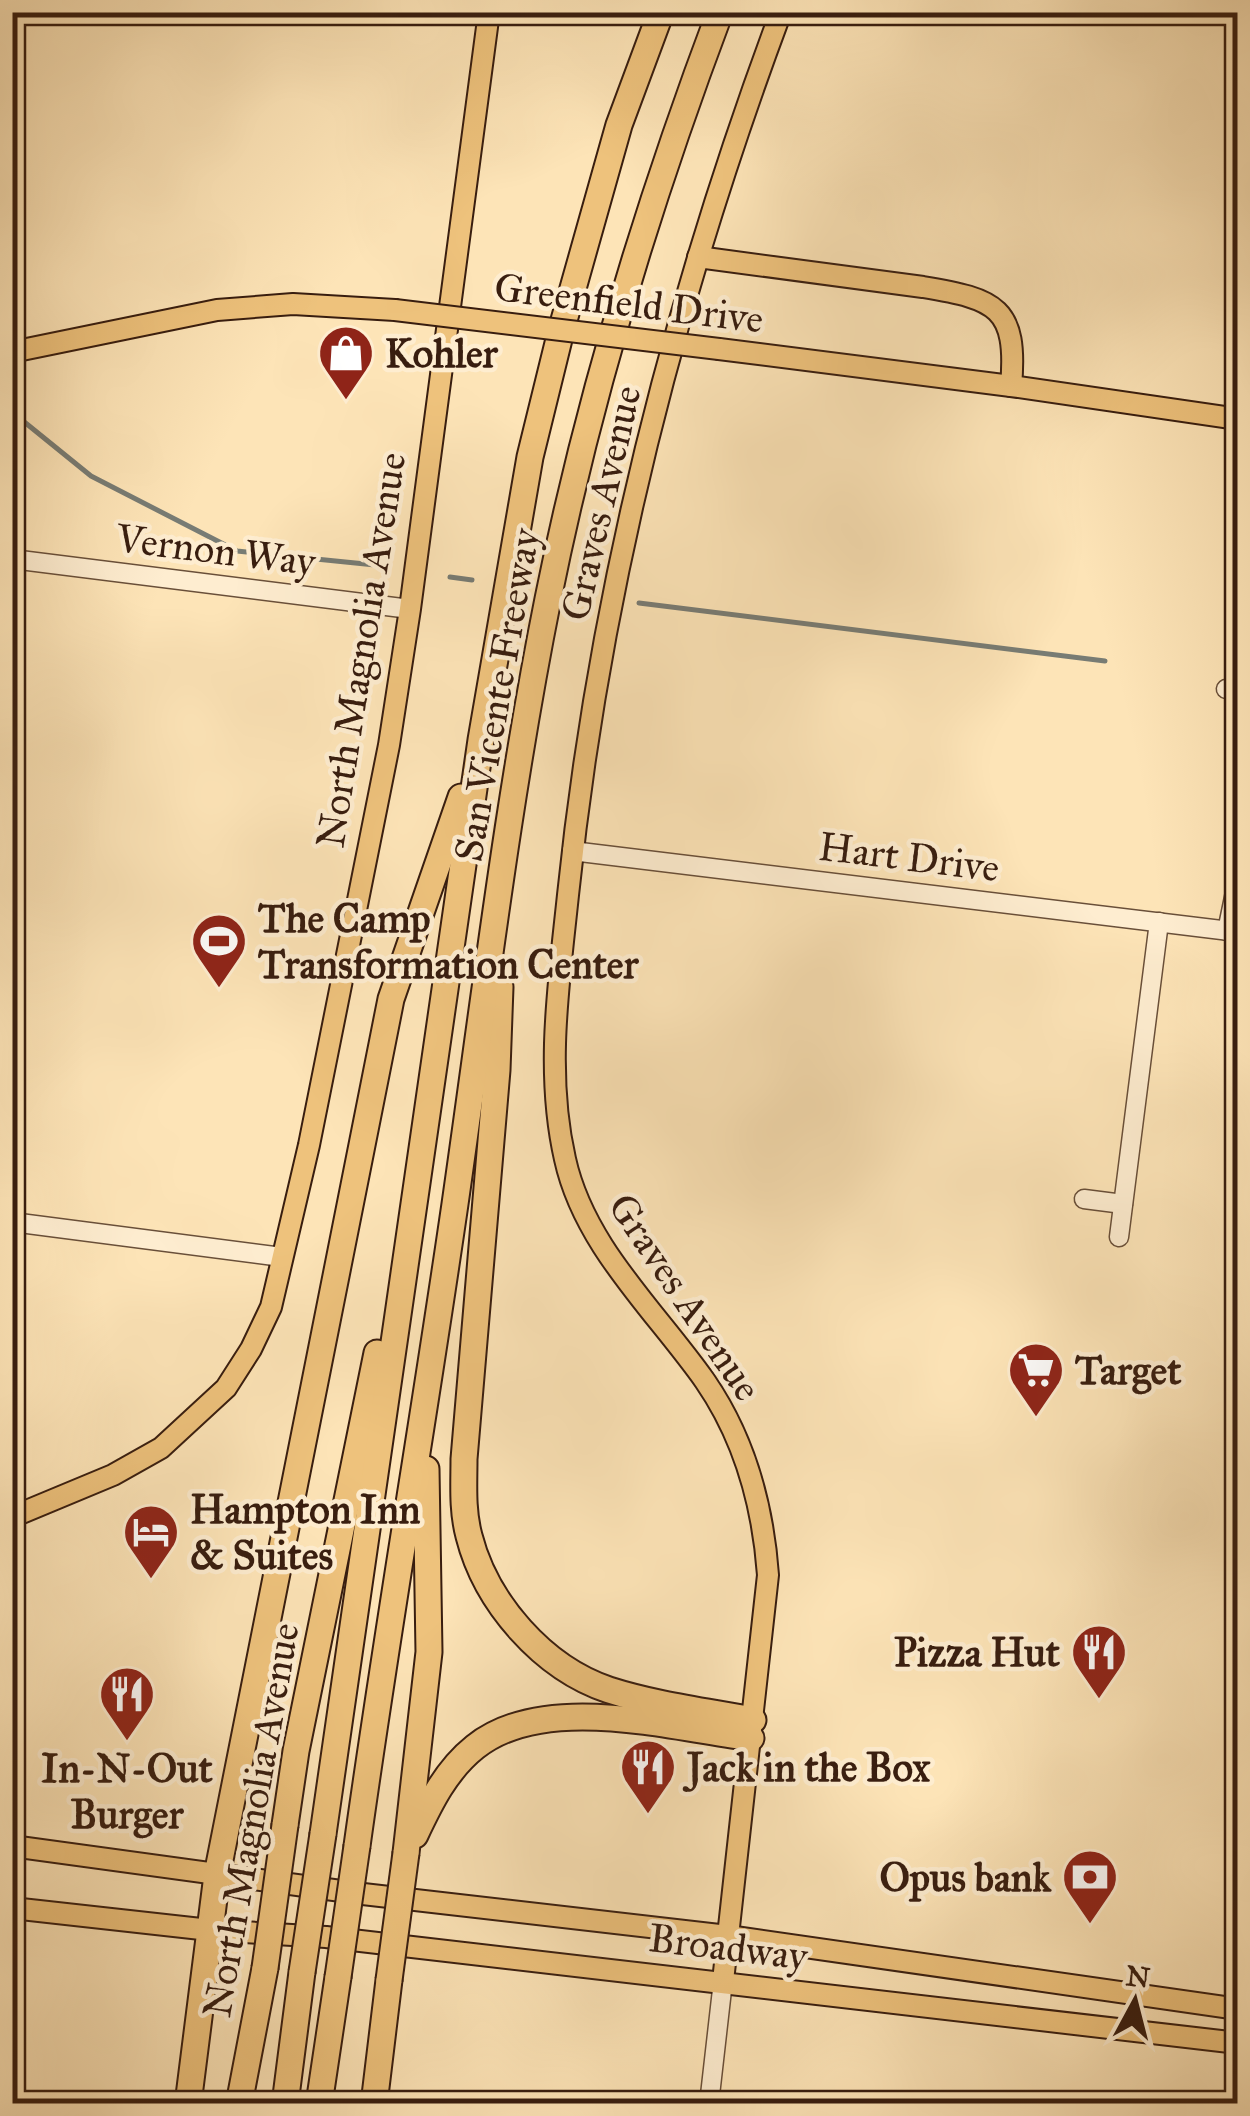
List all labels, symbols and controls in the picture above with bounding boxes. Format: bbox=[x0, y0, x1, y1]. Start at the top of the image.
street label: Greenfield Drive bbox=[492, 262, 766, 344]
shop icon: Kohler bbox=[316, 323, 376, 402]
place label: Kohler bbox=[385, 329, 499, 378]
street label: Graves Avenue bbox=[550, 381, 652, 625]
street label: North Magnolia Avenue bbox=[306, 449, 416, 851]
street label: Vernon Way bbox=[113, 513, 320, 587]
street label: San Vicente Freeway bbox=[444, 523, 551, 866]
street label: Hart Drive bbox=[816, 822, 1002, 892]
place label: The Camp Transformation Center bbox=[258, 894, 639, 989]
sports icon: The Camp Transformation Center bbox=[189, 911, 249, 990]
street label: Graves Avenue bbox=[598, 1184, 772, 1410]
supermarket icon: Target bbox=[1006, 1340, 1066, 1419]
place label: Target bbox=[1075, 1346, 1182, 1395]
place label: Hampton Inn & Suites bbox=[190, 1485, 421, 1580]
hotel icon: Hampton Inn & Suites bbox=[121, 1502, 181, 1581]
street label: North Magnolia Avenue bbox=[192, 1619, 310, 2021]
restaurant icon: Pizza Hut bbox=[1069, 1622, 1129, 1701]
place label: Pizza Hut bbox=[894, 1628, 1061, 1677]
restaurant icon: In-N-Out Burger bbox=[97, 1664, 157, 1743]
restaurant icon: Jack in the Box bbox=[618, 1737, 678, 1816]
place label: Jack in the Box bbox=[682, 1743, 931, 1792]
place label: In-N-Out Burger bbox=[41, 1744, 214, 1839]
bank icon: Opus bank bbox=[1060, 1847, 1120, 1926]
place label: Opus bank bbox=[879, 1853, 1052, 1902]
street label: Broadway bbox=[646, 1913, 811, 1981]
north arrow bbox=[1085, 1951, 1185, 2051]
text: N bbox=[1124, 1958, 1152, 1996]

